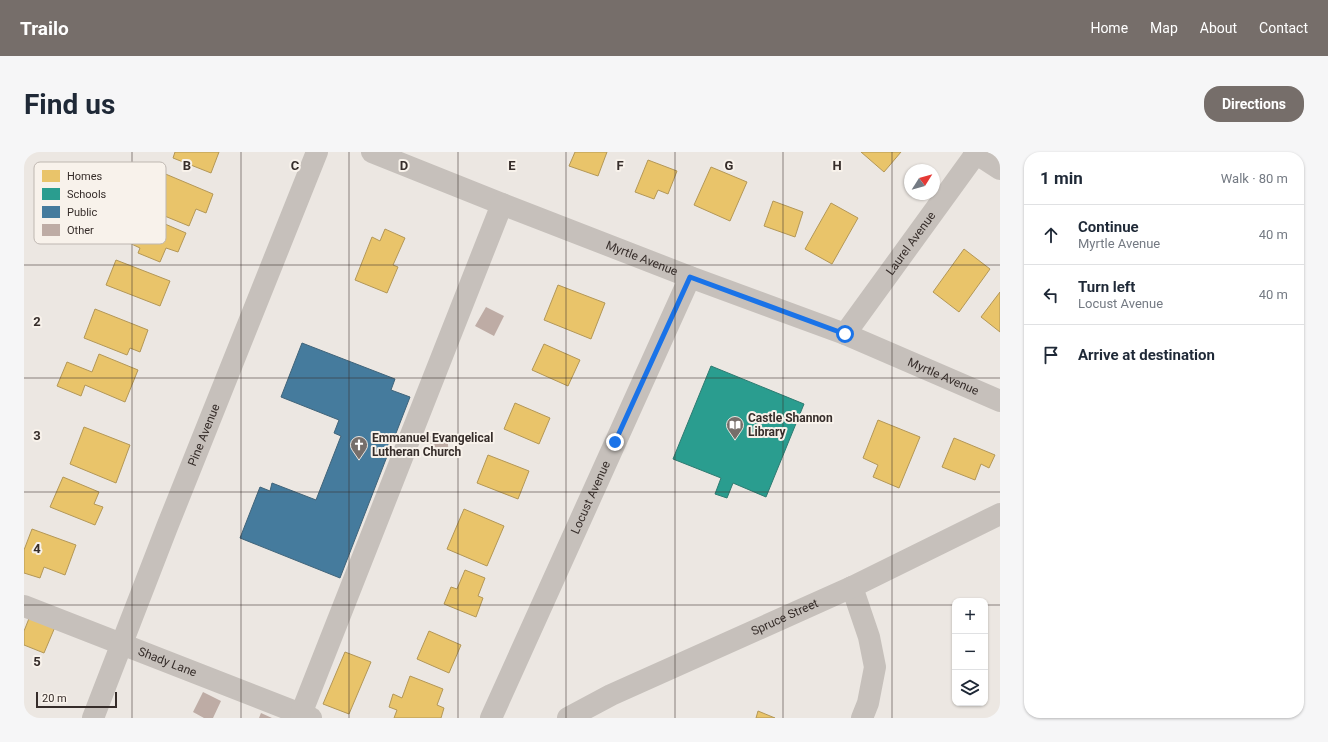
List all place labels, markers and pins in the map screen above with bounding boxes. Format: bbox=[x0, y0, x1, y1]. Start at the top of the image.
place label: Castle Shannon Library bbox=[748, 411, 833, 439]
library icon: Castle Shannon Library bbox=[725, 415, 745, 440]
place label: Emmanuel Evangelical Lutheran Church bbox=[372, 431, 493, 459]
church icon: Emmanuel Evangelical Lutheran Church bbox=[349, 435, 369, 460]

